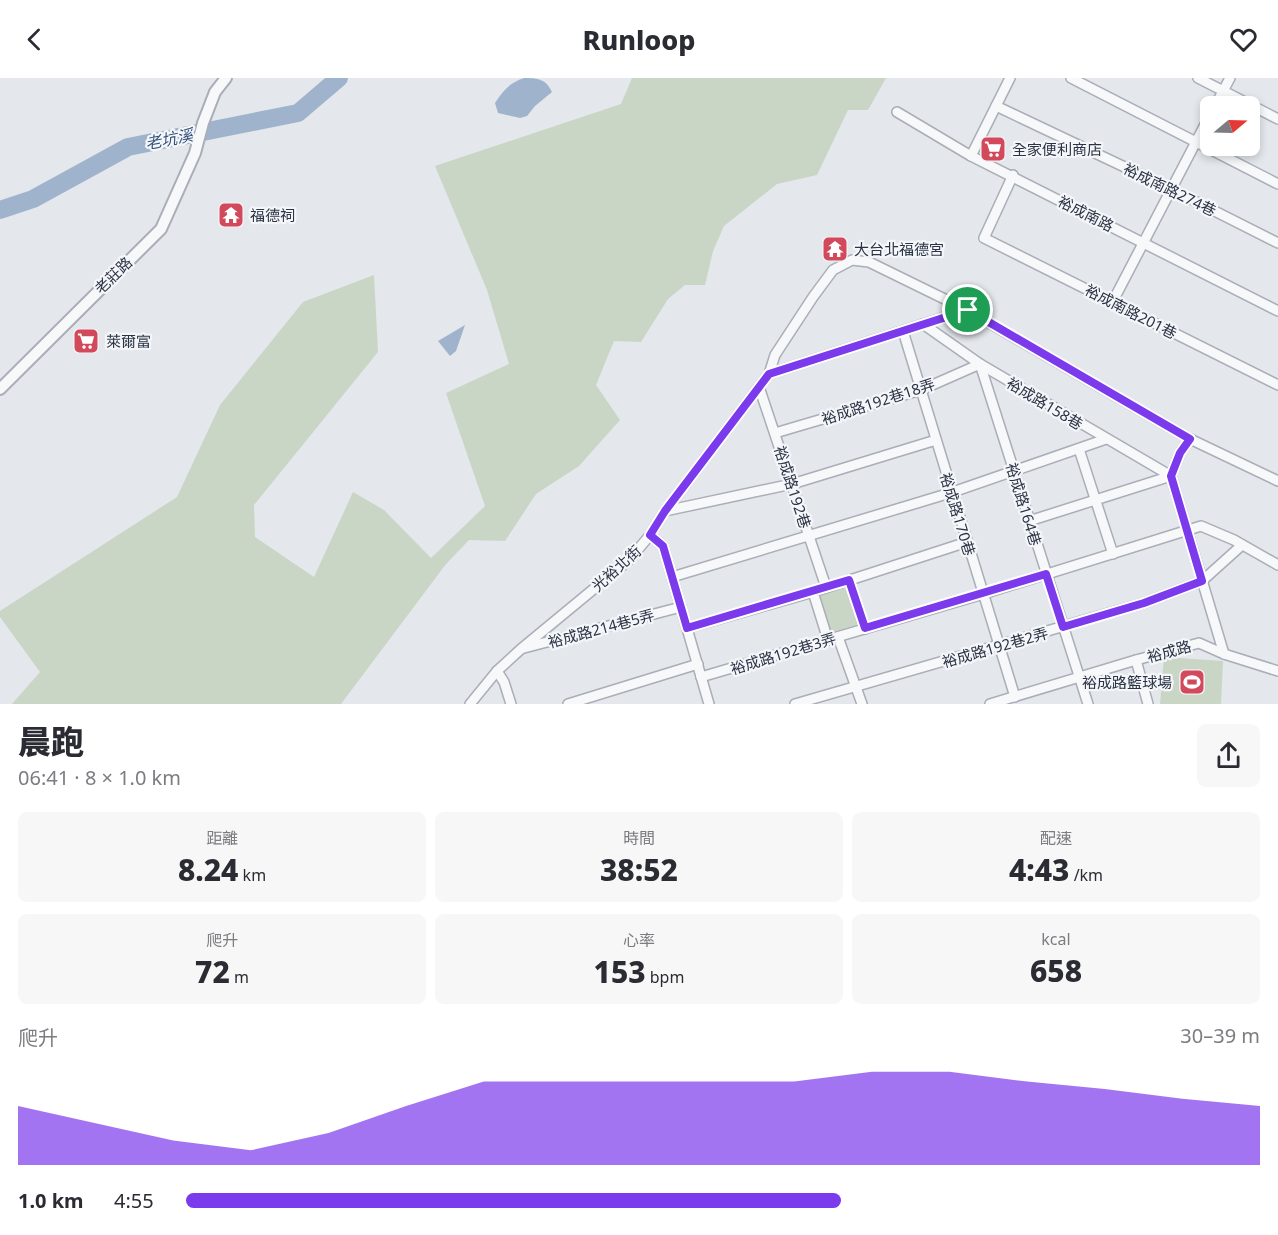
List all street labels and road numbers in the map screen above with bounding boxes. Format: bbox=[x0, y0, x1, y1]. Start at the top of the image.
street label: 裕成南路274巷 bbox=[1120, 158, 1220, 220]
street label: 裕成南路 bbox=[1055, 190, 1117, 236]
street label: 老莊路 bbox=[90, 252, 136, 298]
street label: 裕成南路201巷 bbox=[1082, 279, 1180, 343]
street label: 裕成路158巷 bbox=[1003, 372, 1087, 434]
street label: 裕成路192巷18弄 bbox=[819, 373, 937, 429]
street label: 裕成路192巷 bbox=[770, 443, 816, 531]
street label: 裕成路164巷 bbox=[1002, 460, 1046, 548]
street label: 裕成路170巷 bbox=[936, 470, 980, 558]
street label: 光裕北街 bbox=[587, 540, 645, 596]
street label: 裕成路214巷5弄 bbox=[546, 604, 656, 652]
street label: 裕成路192巷2弄 bbox=[940, 622, 1050, 672]
street label: 裕成路192巷3弄 bbox=[728, 627, 838, 679]
street label: 裕成路 bbox=[1145, 636, 1193, 666]

